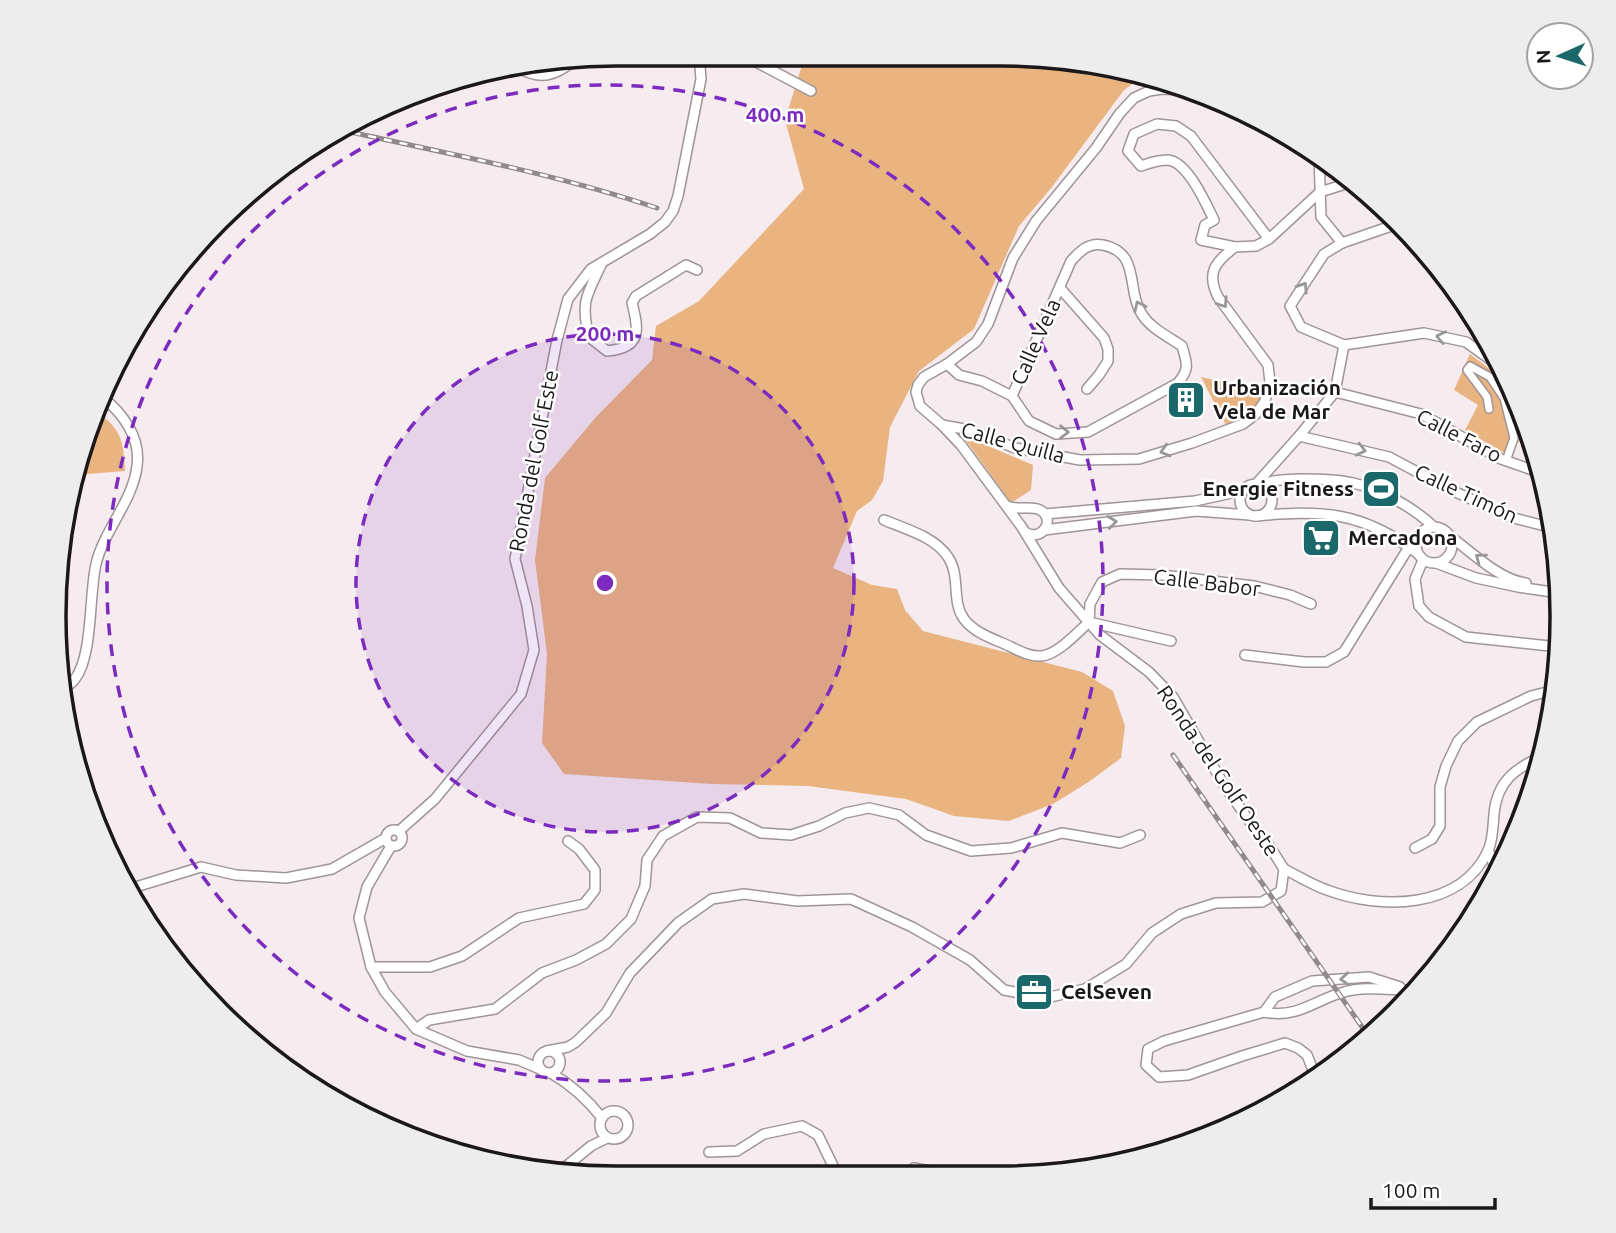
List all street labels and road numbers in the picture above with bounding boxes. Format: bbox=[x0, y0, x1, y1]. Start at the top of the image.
street label: Calle Vela bbox=[1005, 295, 1065, 388]
street label: Ronda del Golf Este bbox=[504, 368, 562, 554]
street label: Calle Faro bbox=[1413, 403, 1506, 467]
street label: Calle Quilla bbox=[959, 417, 1068, 467]
street label: Calle Timón bbox=[1411, 459, 1522, 527]
street label: Calle Babor bbox=[1152, 564, 1262, 600]
street label: Ronda del Golf Oeste bbox=[1153, 681, 1285, 860]

